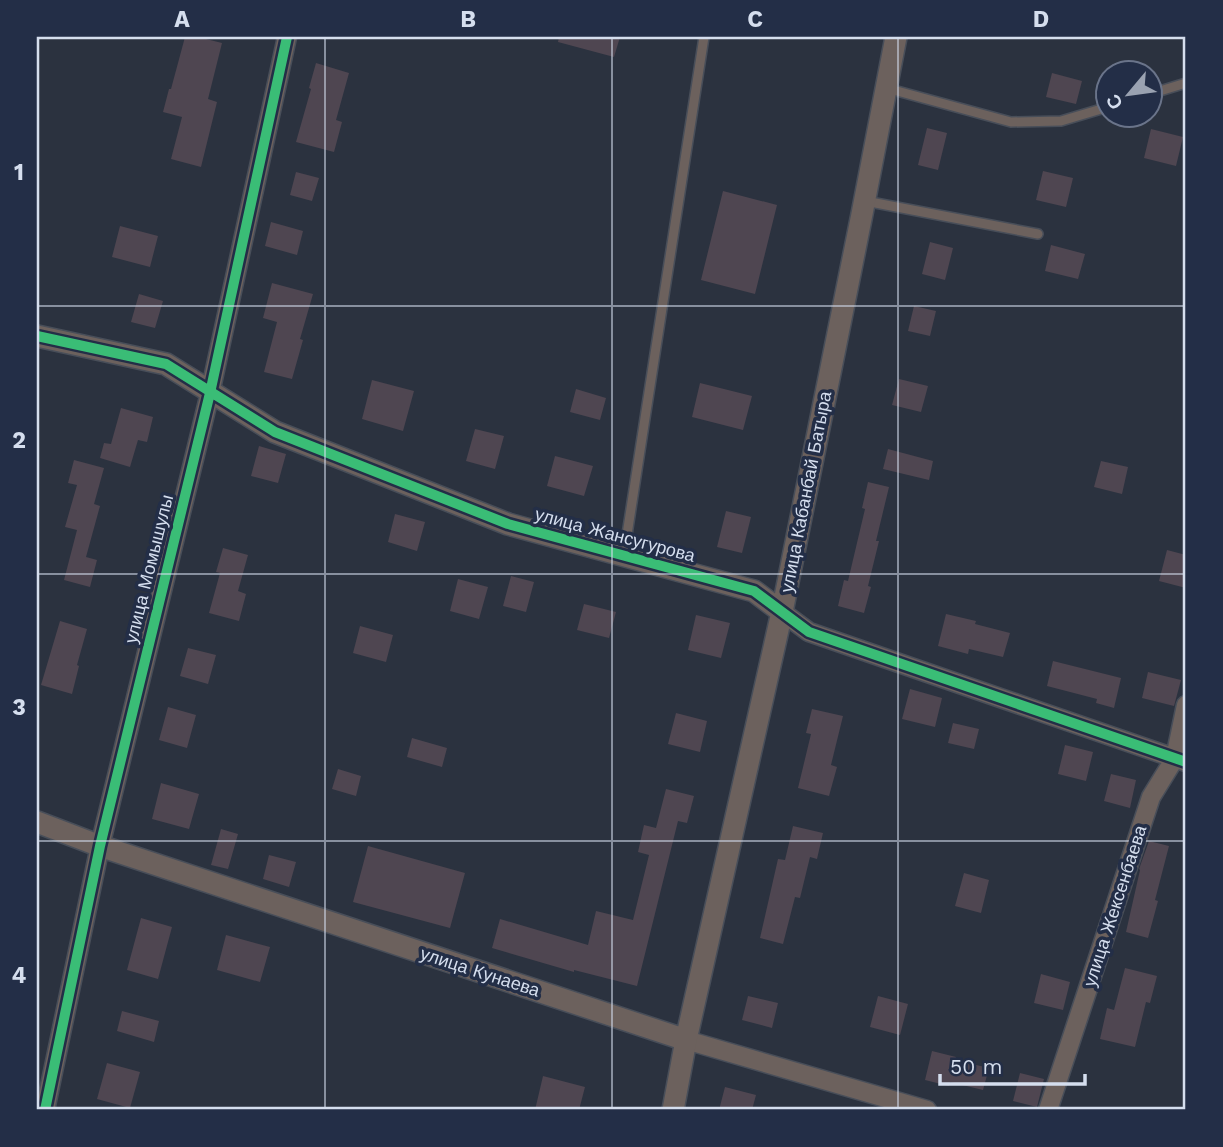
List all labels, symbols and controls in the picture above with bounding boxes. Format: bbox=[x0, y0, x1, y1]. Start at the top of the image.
text: A bbox=[174, 6, 190, 33]
text: B bbox=[460, 6, 476, 33]
text: C bbox=[747, 6, 763, 33]
text: D bbox=[1033, 6, 1049, 33]
north arrow bbox=[1094, 60, 1164, 130]
text: С bbox=[1101, 90, 1128, 114]
text: 1 bbox=[14, 159, 24, 186]
street label: улица Кабанбай Батыра bbox=[776, 388, 836, 594]
text: 2 bbox=[12, 427, 26, 454]
street label: улица Момышулы bbox=[120, 492, 177, 645]
street label: улица Жансугурова bbox=[533, 503, 699, 566]
text: 3 bbox=[12, 694, 26, 721]
street label: улица Жексенбаева bbox=[1079, 822, 1151, 989]
street label: улица Кунаева bbox=[418, 942, 544, 1001]
text: 4 bbox=[12, 962, 27, 989]
scale bar bbox=[940, 1042, 1085, 1086]
text: 50 m bbox=[950, 1054, 1002, 1079]

